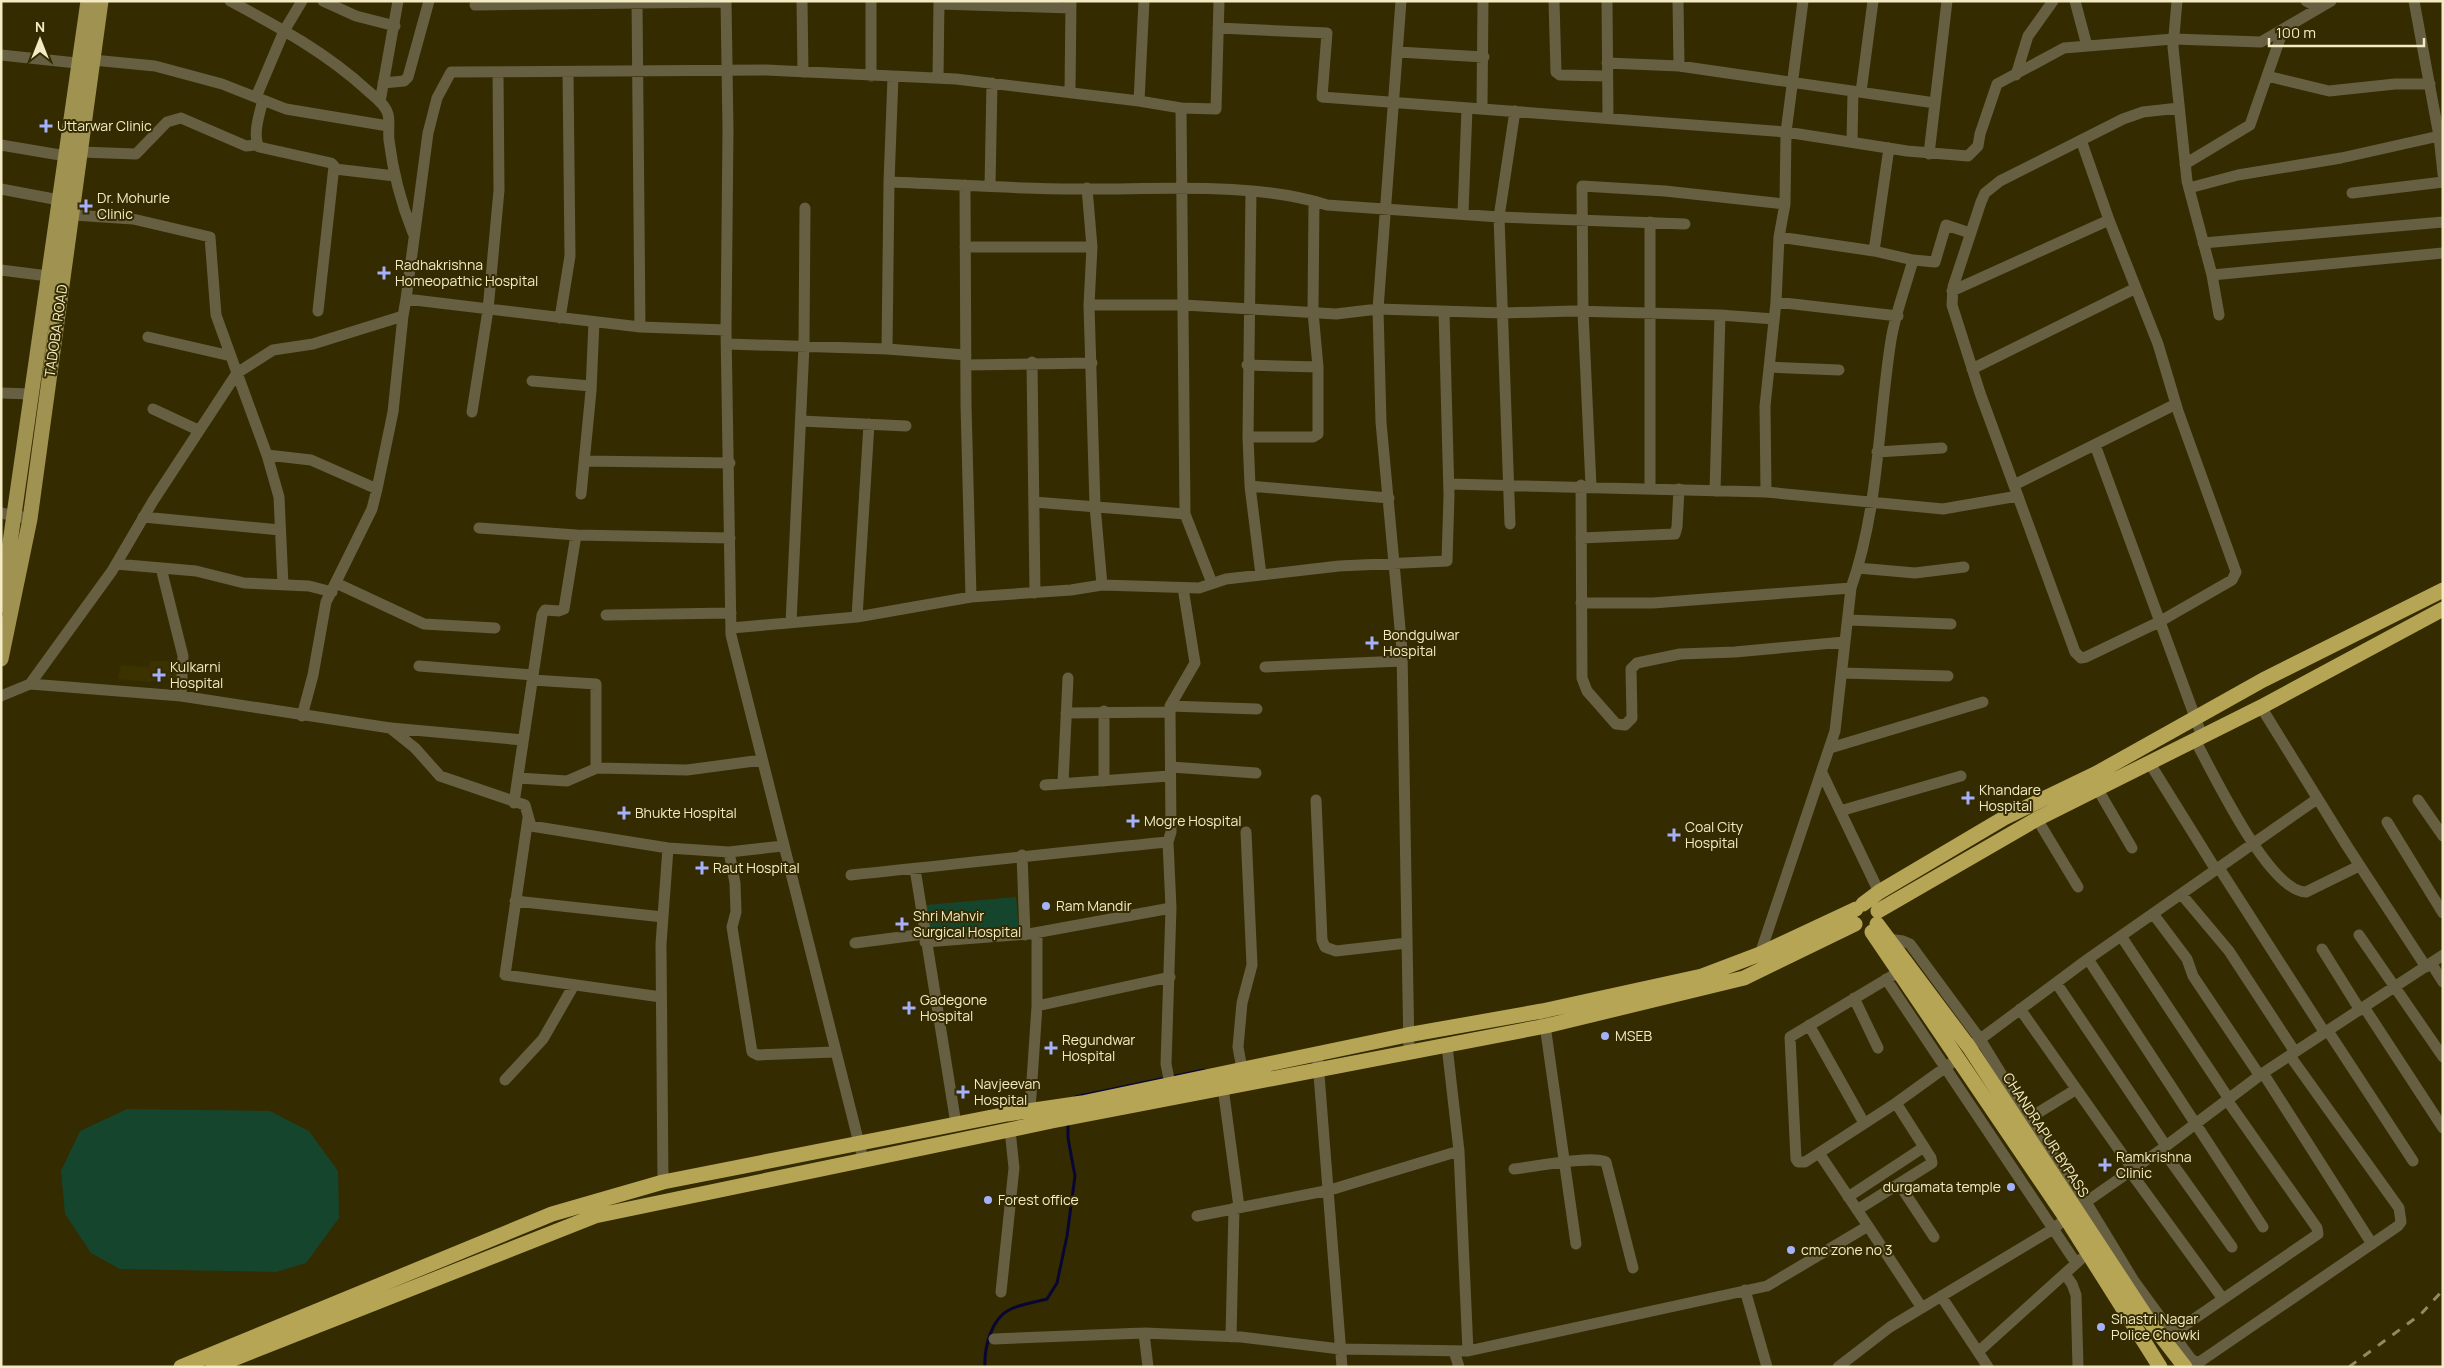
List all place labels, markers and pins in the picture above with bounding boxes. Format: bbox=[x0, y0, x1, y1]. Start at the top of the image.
place label: Uttarwar Clinic bbox=[57, 116, 152, 135]
marker: Uttarwar Clinic bbox=[39, 119, 53, 133]
place label: Dr. Mohurle Clinic bbox=[97, 188, 170, 223]
marker: Dr. Mohurle Clinic bbox=[79, 199, 93, 213]
place label: Radhakrishna Homeopathic Hospital bbox=[395, 255, 538, 290]
marker: Radhakrishna Homeopathic Hospital bbox=[377, 266, 391, 280]
place label: Bondgulwar Hospital bbox=[1383, 625, 1459, 660]
marker: Bondgulwar Hospital bbox=[1365, 636, 1379, 650]
place label: Kulkarni Hospital bbox=[170, 657, 223, 692]
marker: Kulkarni Hospital bbox=[152, 668, 166, 682]
place label: Khandare Hospital bbox=[1979, 780, 2041, 815]
marker: Khandare Hospital bbox=[1961, 791, 1975, 805]
place label: Bhukte Hospital bbox=[635, 803, 737, 822]
marker: Bhukte Hospital bbox=[617, 806, 631, 820]
place label: Mogre Hospital bbox=[1144, 811, 1242, 830]
marker: Mogre Hospital bbox=[1126, 814, 1140, 828]
place label: Coal City Hospital bbox=[1685, 817, 1744, 852]
marker: Coal City Hospital bbox=[1667, 828, 1681, 842]
place label: Raut Hospital bbox=[713, 858, 800, 877]
marker: Raut Hospital bbox=[695, 861, 709, 875]
place label: Ram Mandir bbox=[1056, 896, 1132, 915]
marker: Ram Mandir bbox=[1040, 900, 1052, 912]
place label: Shri Mahvir Surgical Hospital bbox=[913, 906, 1021, 941]
marker: Shri Mahvir Surgical Hospital bbox=[895, 917, 909, 931]
place label: Gadegone Hospital bbox=[920, 990, 987, 1025]
marker: Gadegone Hospital bbox=[902, 1001, 916, 1015]
place label: MSEB bbox=[1615, 1026, 1652, 1045]
place label: Regundwar Hospital bbox=[1062, 1030, 1135, 1065]
marker: MSEB bbox=[1599, 1030, 1611, 1042]
marker: Regundwar Hospital bbox=[1044, 1041, 1058, 1055]
place label: Navjeevan Hospital bbox=[974, 1074, 1041, 1109]
marker: Navjeevan Hospital bbox=[956, 1085, 970, 1099]
place label: Ramkrishna Clinic bbox=[2116, 1147, 2192, 1182]
marker: Ramkrishna Clinic bbox=[2098, 1158, 2112, 1172]
place label: durgamata temple bbox=[1883, 1177, 2001, 1196]
marker: durgamata temple bbox=[2005, 1181, 2017, 1193]
place label: Forest office bbox=[998, 1190, 1079, 1209]
marker: Forest office bbox=[982, 1194, 994, 1206]
place label: cmc zone no 3 bbox=[1801, 1240, 1893, 1259]
marker: cmc zone no 3 bbox=[1785, 1244, 1797, 1256]
place label: Shastri Nagar Police Chowki bbox=[2111, 1309, 2200, 1344]
marker: Shastri Nagar Police Chowki bbox=[2095, 1321, 2107, 1333]

